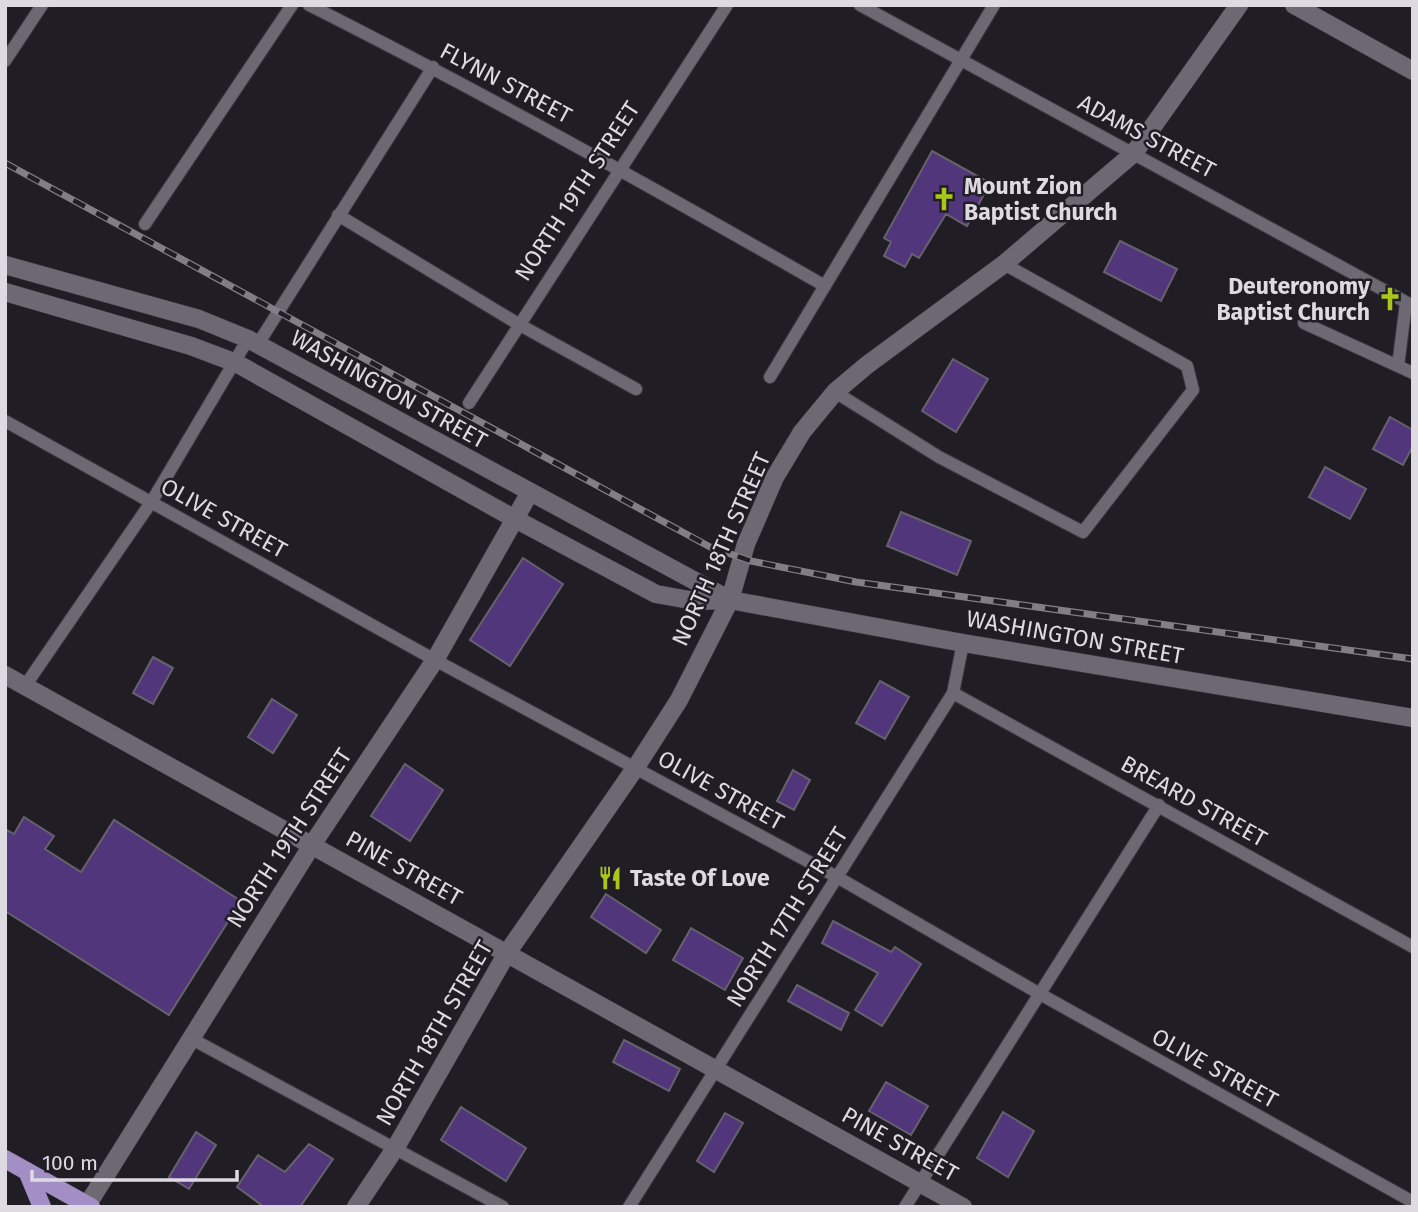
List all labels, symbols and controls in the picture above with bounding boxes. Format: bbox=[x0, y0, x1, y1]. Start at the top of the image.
street label: FLYNN STREET bbox=[435, 37, 577, 129]
street label: ADAMS STREET bbox=[1074, 88, 1221, 184]
street label: NORTH 19TH STREET bbox=[509, 96, 646, 286]
place label: Mount Zion Baptist Church bbox=[964, 172, 1118, 226]
church icon: Mount Zion Baptist Church bbox=[930, 185, 958, 213]
place label: Deuteronomy Baptist Church bbox=[1216, 272, 1371, 326]
church icon: Deuteronomy Baptist Church bbox=[1376, 285, 1404, 313]
street label: WASHINGTON STREET bbox=[286, 323, 492, 455]
street label: NORTH 18TH STREET bbox=[666, 448, 776, 650]
street label: OLIVE STREET bbox=[156, 472, 292, 564]
street label: WASHINGTON STREET bbox=[964, 604, 1186, 670]
street label: NORTH 19TH STREET bbox=[221, 743, 358, 933]
street label: OLIVE STREET bbox=[653, 744, 789, 836]
street label: BREARD STREET bbox=[1116, 749, 1272, 853]
street label: NORTH 17TH STREET bbox=[720, 822, 854, 1012]
street label: PINE STREET bbox=[341, 825, 467, 911]
restaurant icon: Taste Of Love bbox=[596, 864, 624, 892]
place label: Taste Of Love bbox=[630, 864, 770, 892]
street label: NORTH 18TH STREET bbox=[370, 935, 498, 1130]
street label: OLIVE STREET bbox=[1147, 1022, 1283, 1114]
street label: PINE STREET bbox=[837, 1101, 963, 1187]
scale bar bbox=[32, 1138, 236, 1182]
text: 100 m bbox=[42, 1150, 98, 1176]

